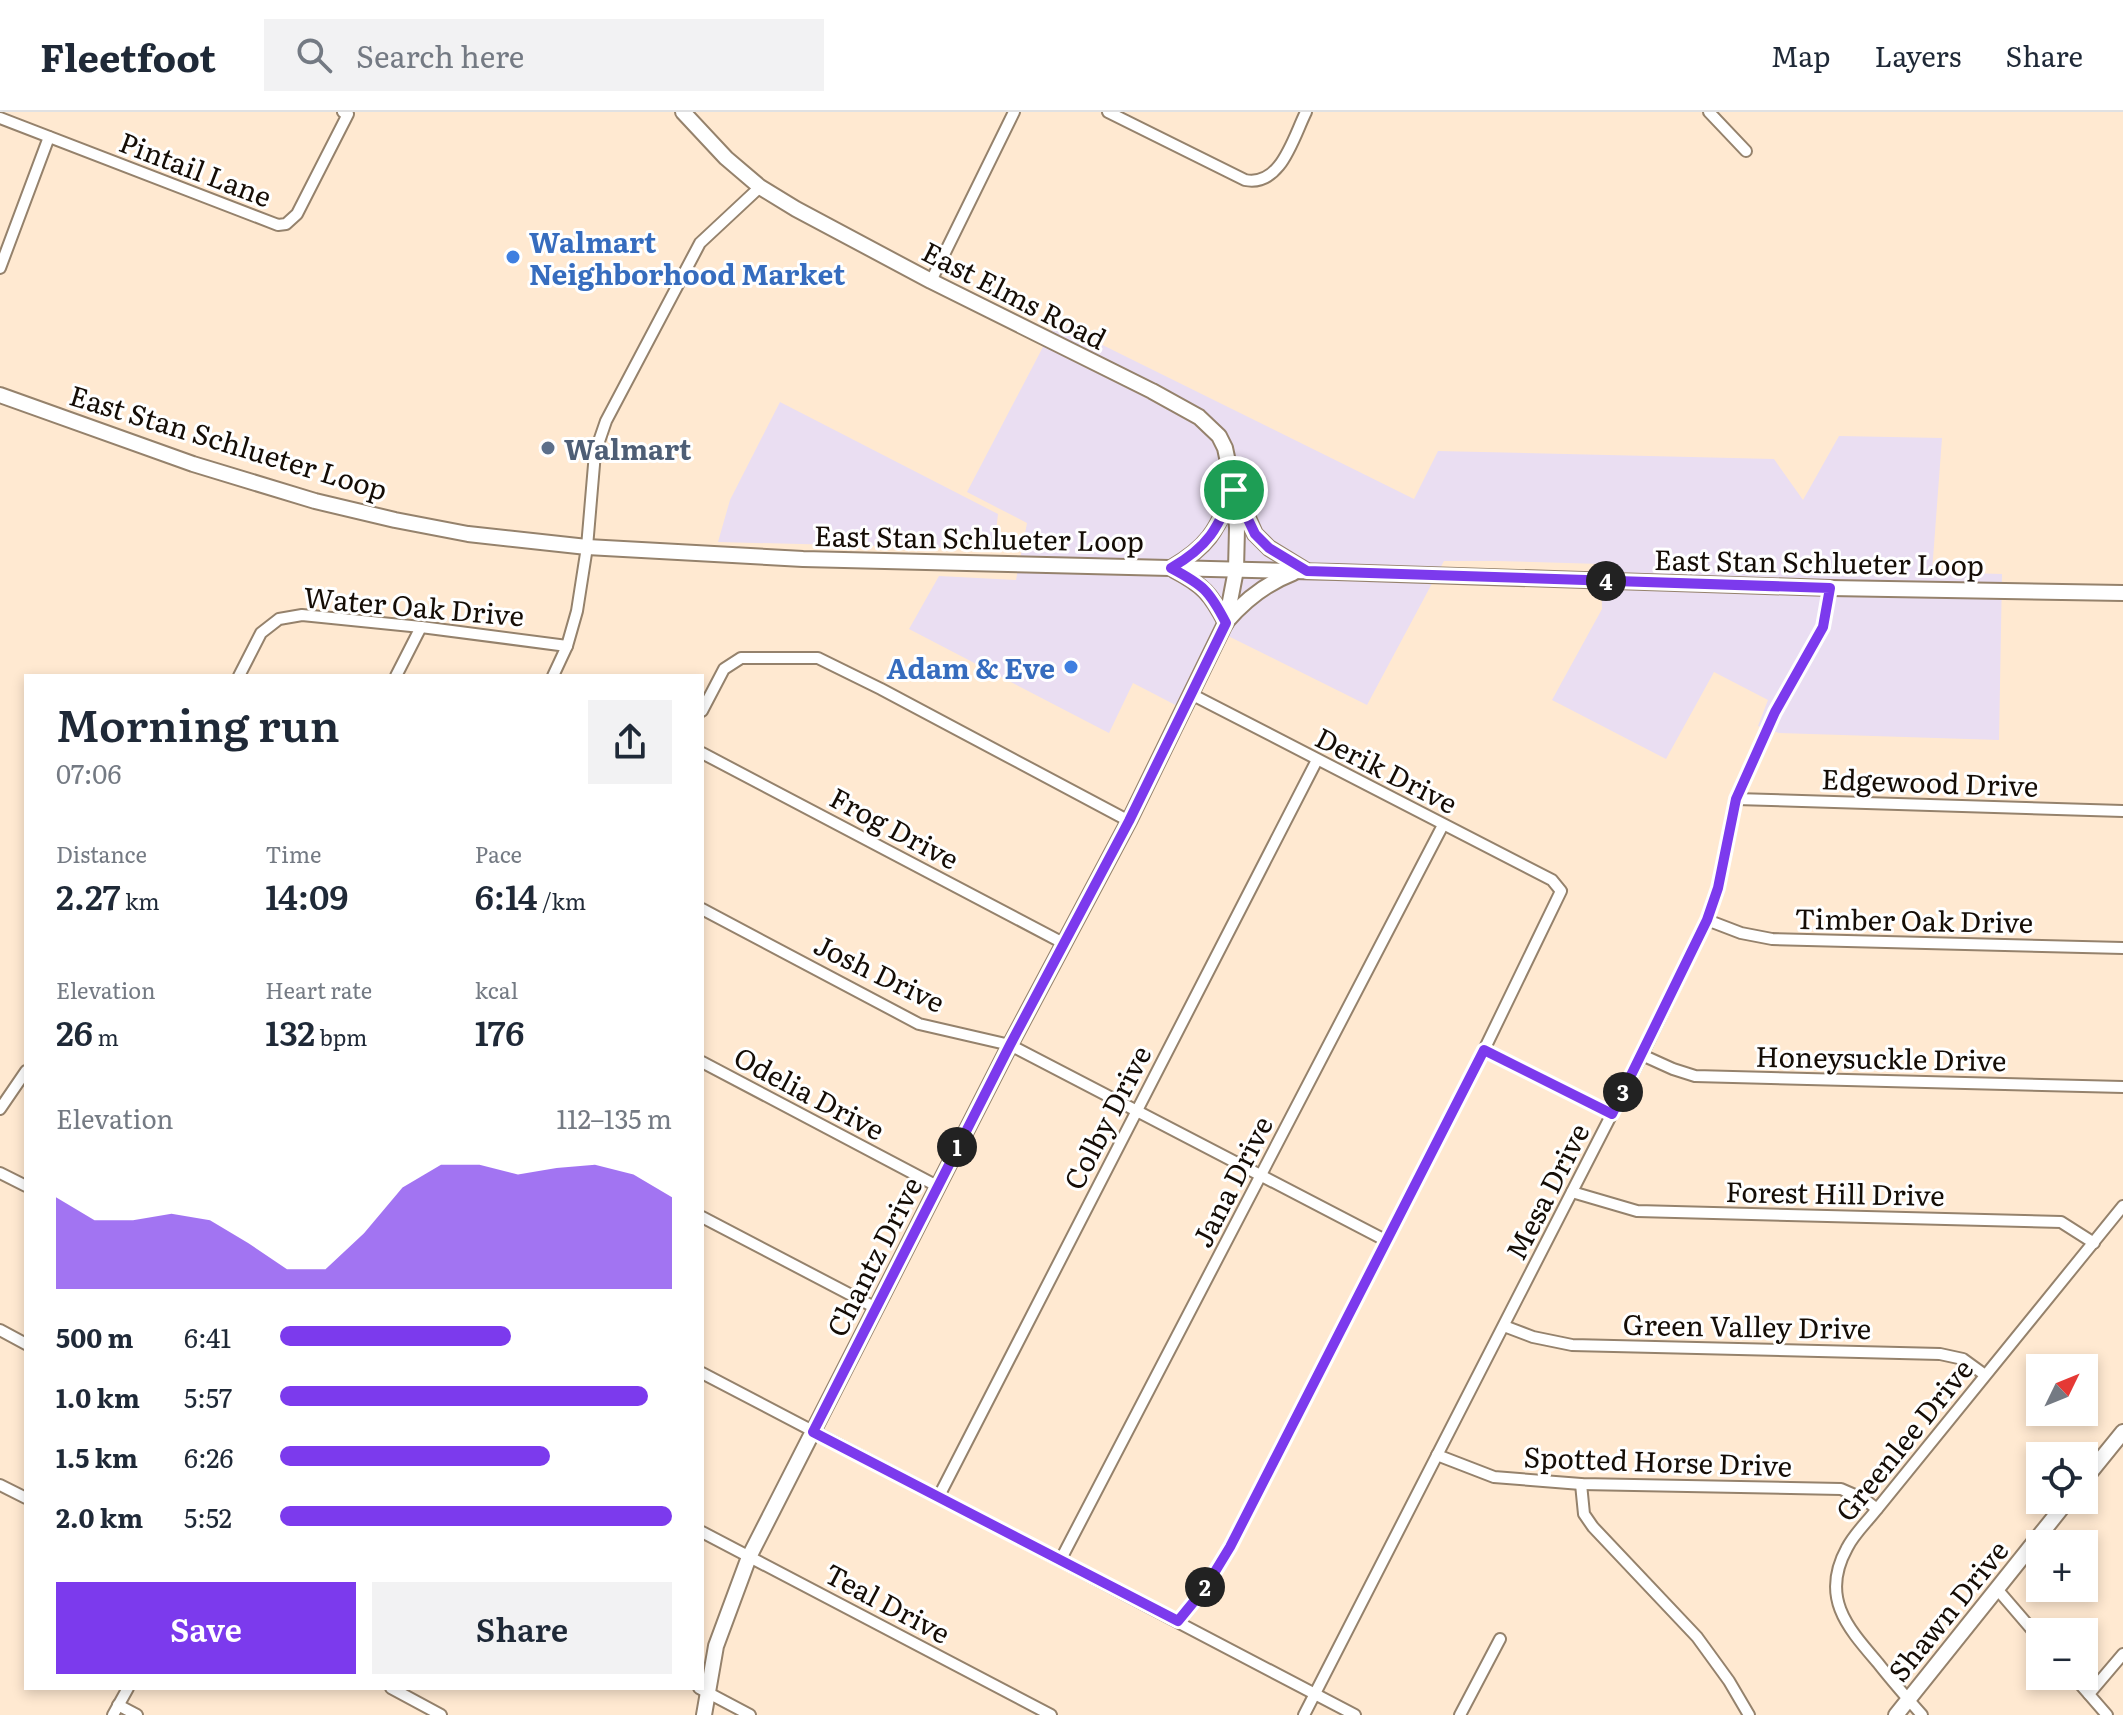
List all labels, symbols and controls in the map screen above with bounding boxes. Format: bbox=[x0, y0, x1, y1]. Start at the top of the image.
search box bbox=[264, 19, 824, 91]
text: Fleetfoot bbox=[40, 27, 216, 84]
icon: search bbox=[292, 33, 336, 77]
text: Search here bbox=[356, 33, 524, 77]
text: Map bbox=[1771, 34, 1830, 76]
text: Layers bbox=[1874, 34, 1961, 76]
text: Share bbox=[2005, 34, 2083, 76]
street label: Pintail Lane bbox=[114, 120, 278, 216]
place label: Walmart Neighborhood Market bbox=[529, 220, 846, 294]
street label: East Elms Road bbox=[916, 229, 1114, 359]
marker: Walmart Neighborhood Market bbox=[504, 248, 522, 266]
street label: East Stan Schlueter Loop bbox=[65, 373, 393, 509]
place label: Walmart bbox=[564, 427, 692, 469]
marker: Walmart bbox=[539, 439, 557, 457]
pin bbox=[1200, 456, 1268, 524]
icon: arrive bbox=[1212, 468, 1256, 512]
street label: East Stan Schlueter Loop bbox=[814, 513, 1144, 561]
street label: East Stan Schlueter Loop bbox=[1654, 537, 1984, 585]
pin: 4 bbox=[1586, 561, 1626, 601]
text: 4 bbox=[1599, 564, 1613, 597]
street label: Water Oak Drive bbox=[302, 574, 526, 636]
place label: Adam & Eve bbox=[886, 646, 1055, 688]
marker: Adam & Eve bbox=[1062, 658, 1080, 676]
text: Morning run bbox=[56, 690, 340, 756]
button: share bbox=[588, 700, 672, 784]
street label: Derik Drive bbox=[1309, 715, 1465, 823]
text: 07:06 bbox=[56, 753, 121, 792]
street label: Edgewood Drive bbox=[1821, 756, 2039, 806]
street label: Frog Drive bbox=[823, 775, 967, 879]
text: Distance bbox=[56, 837, 147, 870]
text: Time bbox=[265, 837, 321, 870]
text: Pace bbox=[475, 837, 522, 870]
text: 2.27 bbox=[56, 870, 121, 920]
text: 14:09 bbox=[265, 870, 348, 920]
text: 6:14 bbox=[475, 870, 538, 920]
text: km bbox=[121, 884, 160, 917]
text: /km bbox=[538, 884, 586, 917]
street label: Timber Oak Drive bbox=[1794, 896, 2034, 942]
street label: Josh Drive bbox=[808, 922, 952, 1022]
text: Elevation bbox=[56, 973, 155, 1006]
text: Heart rate bbox=[265, 973, 372, 1006]
text: kcal bbox=[475, 973, 518, 1006]
text: 26 bbox=[56, 1006, 93, 1056]
text: 132 bbox=[265, 1006, 315, 1056]
text: 176 bbox=[475, 1006, 525, 1056]
text: m bbox=[93, 1020, 119, 1053]
text: bpm bbox=[315, 1020, 367, 1053]
street label: Honeysuckle Drive bbox=[1755, 1034, 2007, 1080]
street label: Odelia Drive bbox=[727, 1035, 893, 1149]
street label: Colby Drive bbox=[1052, 1038, 1160, 1196]
pin: 3 bbox=[1603, 1072, 1643, 1112]
text: 3 bbox=[1617, 1075, 1629, 1108]
text: Elevation bbox=[56, 1098, 174, 1137]
text: 112–135 m bbox=[556, 1098, 672, 1137]
street label: Jana Drive bbox=[1180, 1108, 1282, 1254]
street label: Mesa Drive bbox=[1494, 1115, 1598, 1267]
pin: 1 bbox=[937, 1127, 977, 1167]
text: 1 bbox=[952, 1130, 962, 1163]
street label: Chantz Drive bbox=[815, 1169, 931, 1343]
street label: Forest Hill Drive bbox=[1725, 1169, 1945, 1215]
street label: Green Valley Drive bbox=[1622, 1302, 1872, 1348]
text: 500 m bbox=[56, 1317, 133, 1356]
text: 6:41 bbox=[184, 1317, 231, 1356]
street label: Greenlee Drive bbox=[1824, 1349, 1982, 1529]
north arrow bbox=[2026, 1354, 2098, 1426]
map controls bbox=[2026, 1354, 2098, 1690]
text: 1.0 km bbox=[56, 1377, 140, 1416]
text: 5:57 bbox=[184, 1377, 232, 1416]
street label: Spotted Horse Drive bbox=[1523, 1434, 1793, 1486]
text: 1.5 km bbox=[56, 1437, 138, 1476]
text: 6:26 bbox=[184, 1437, 234, 1476]
button: locate bbox=[2026, 1442, 2098, 1514]
text: 2.0 km bbox=[56, 1497, 143, 1536]
text: 5:52 bbox=[184, 1497, 232, 1536]
street label: Shawn Drive bbox=[1877, 1530, 2017, 1690]
button: + bbox=[2026, 1530, 2098, 1602]
street label: Teal Drive bbox=[818, 1551, 958, 1653]
pin: 2 bbox=[1185, 1567, 1225, 1607]
text: 2 bbox=[1199, 1570, 1211, 1603]
button: Save bbox=[56, 1582, 356, 1674]
button: Share bbox=[372, 1582, 672, 1674]
button: − bbox=[2026, 1618, 2098, 1690]

